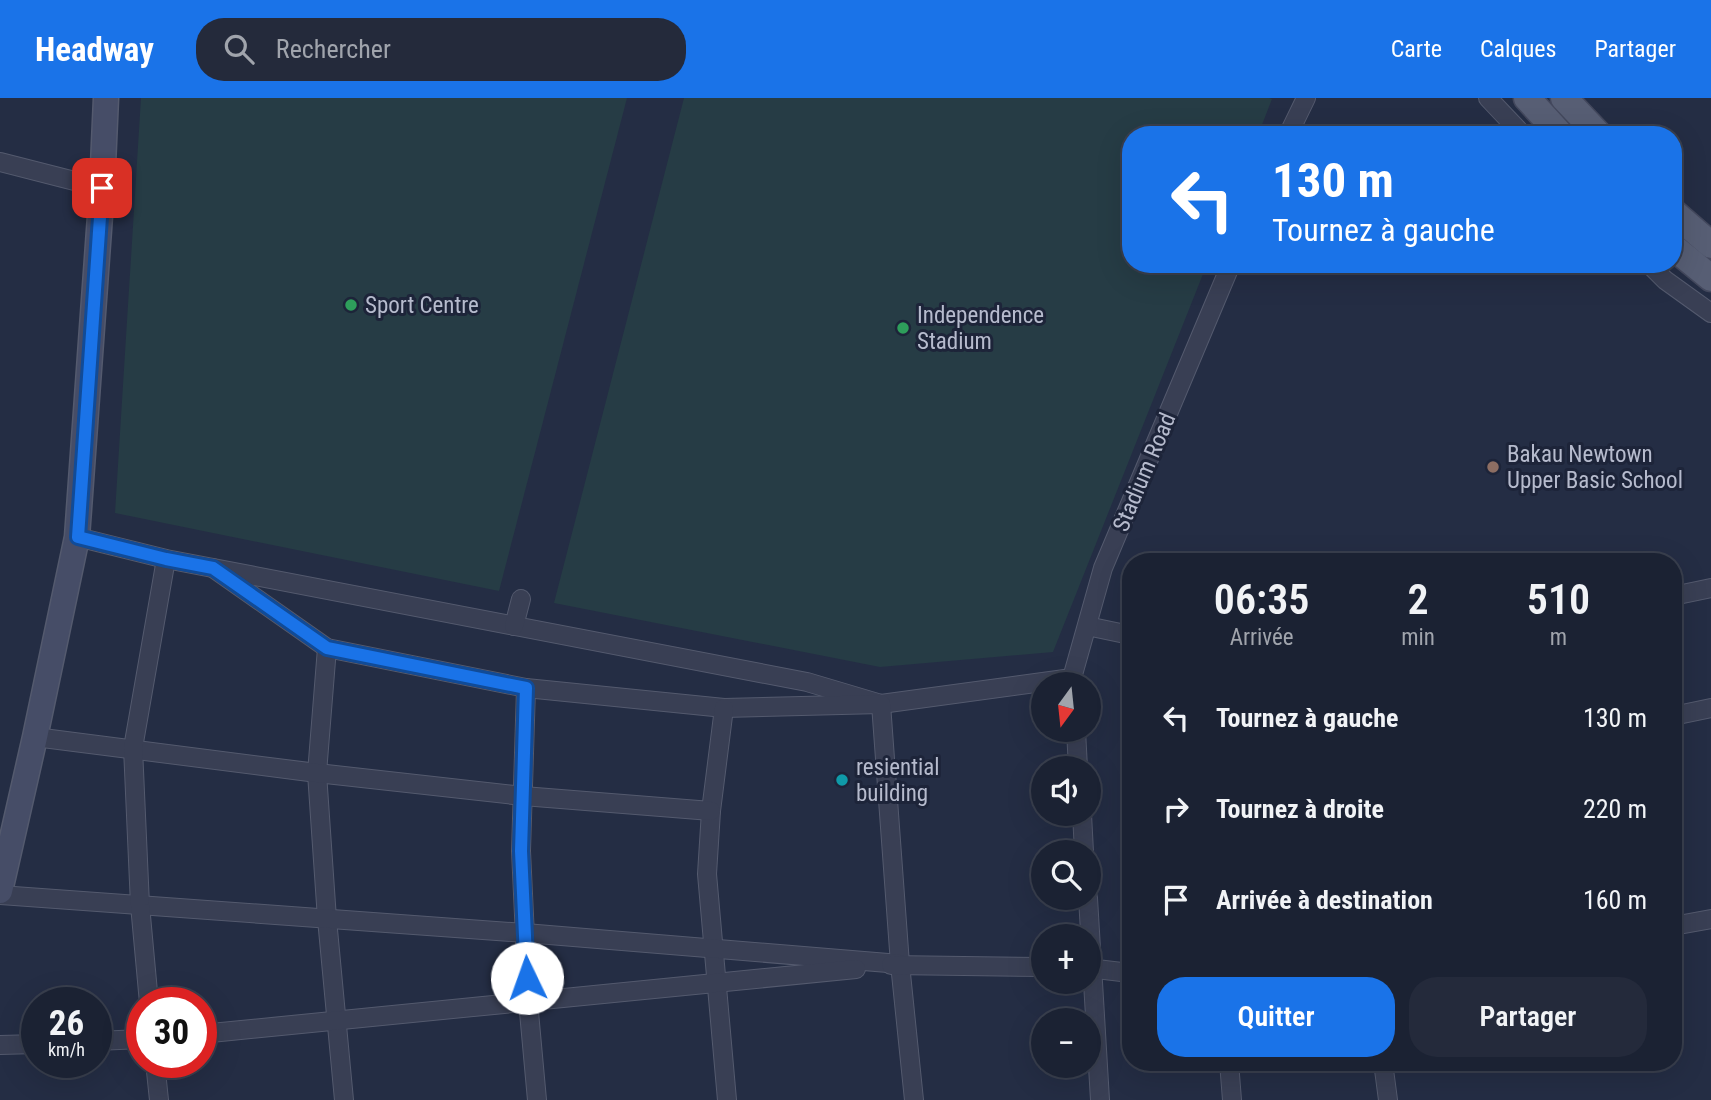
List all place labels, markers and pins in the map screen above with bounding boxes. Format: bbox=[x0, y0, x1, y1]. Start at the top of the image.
pin bbox=[72, 158, 132, 218]
place label: Sport Centre bbox=[365, 292, 479, 319]
marker: Sport Centre bbox=[343, 297, 359, 313]
place label: Independence Stadium bbox=[917, 302, 1044, 355]
marker: Independence Stadium bbox=[895, 320, 911, 336]
place label: Bakau Newtown Upper Basic School bbox=[1507, 441, 1683, 494]
marker: Bakau Newtown Upper Basic School bbox=[1485, 459, 1501, 475]
place label: resiential building bbox=[856, 754, 940, 807]
marker: resiential building bbox=[834, 772, 850, 788]

